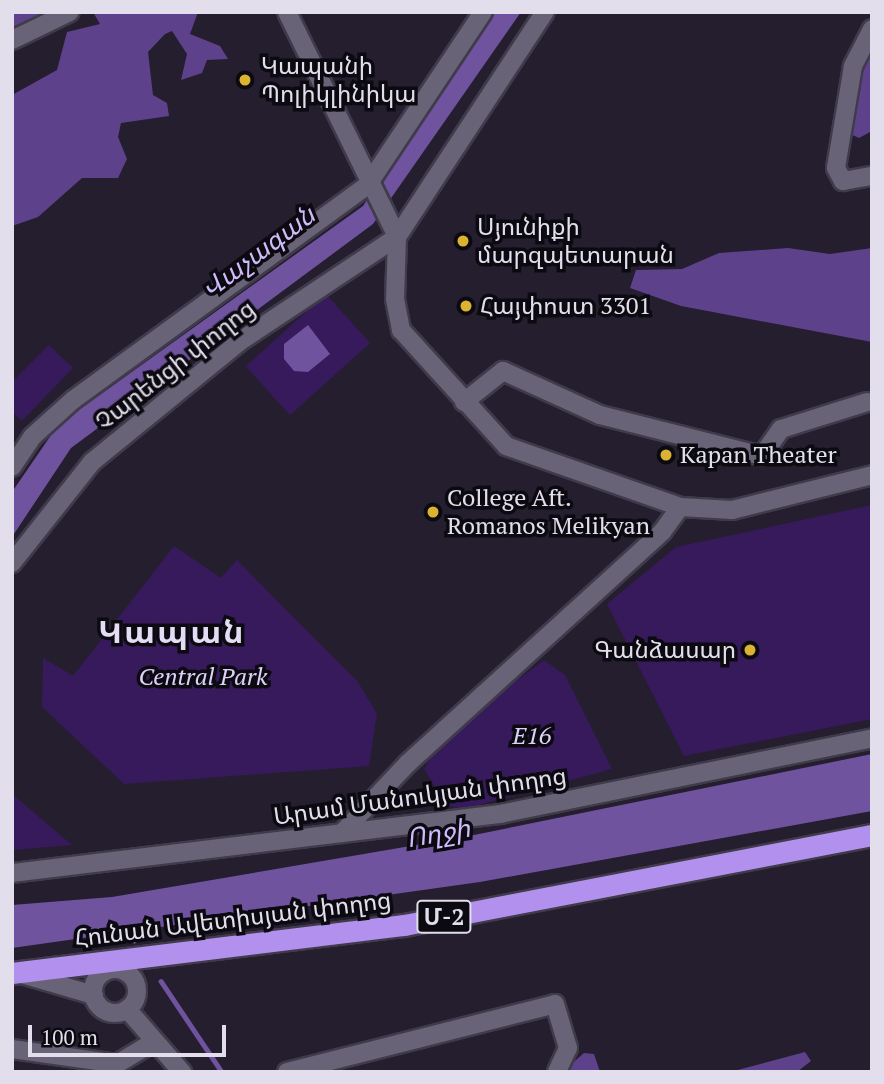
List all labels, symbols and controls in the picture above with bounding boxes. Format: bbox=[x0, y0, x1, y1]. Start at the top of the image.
place label: Կապանի Պոլիկլինիկա bbox=[261, 52, 416, 108]
marker: Կապանի Պոլիկլինիկա bbox=[235, 70, 255, 90]
water label: Վաչագան bbox=[195, 199, 321, 305]
place label: Սյունիքի մարզպետարան bbox=[477, 213, 674, 269]
marker: Սյունիքի մարզպետարան bbox=[455, 233, 471, 249]
place label: Հայփոստ 3301 bbox=[480, 292, 651, 320]
street label: Չարենցի փողոց bbox=[90, 294, 260, 436]
marker: Հայփոստ 3301 bbox=[458, 298, 474, 314]
place label: Kapan Theater bbox=[680, 441, 837, 469]
marker: Kapan Theater bbox=[658, 447, 674, 463]
place label: College Aft. Romanos Melikyan bbox=[447, 484, 650, 540]
marker: College Aft. Romanos Melikyan bbox=[425, 504, 441, 520]
district label: Կապան bbox=[99, 612, 245, 650]
place label: Գանձասար bbox=[594, 636, 736, 664]
marker: Գանձասար bbox=[742, 642, 758, 658]
park label: Central Park bbox=[139, 663, 267, 691]
park label: E16 bbox=[513, 722, 551, 750]
street label: Արամ Մանուկյան փողոց bbox=[272, 761, 568, 831]
water label: Ողջի bbox=[404, 812, 472, 854]
street label: Հունան Ավետիսյան փողոց bbox=[73, 885, 393, 953]
road number: Մ-2 bbox=[416, 898, 472, 936]
scale bar bbox=[32, 1010, 229, 1054]
text: 100 m bbox=[41, 1023, 98, 1051]

